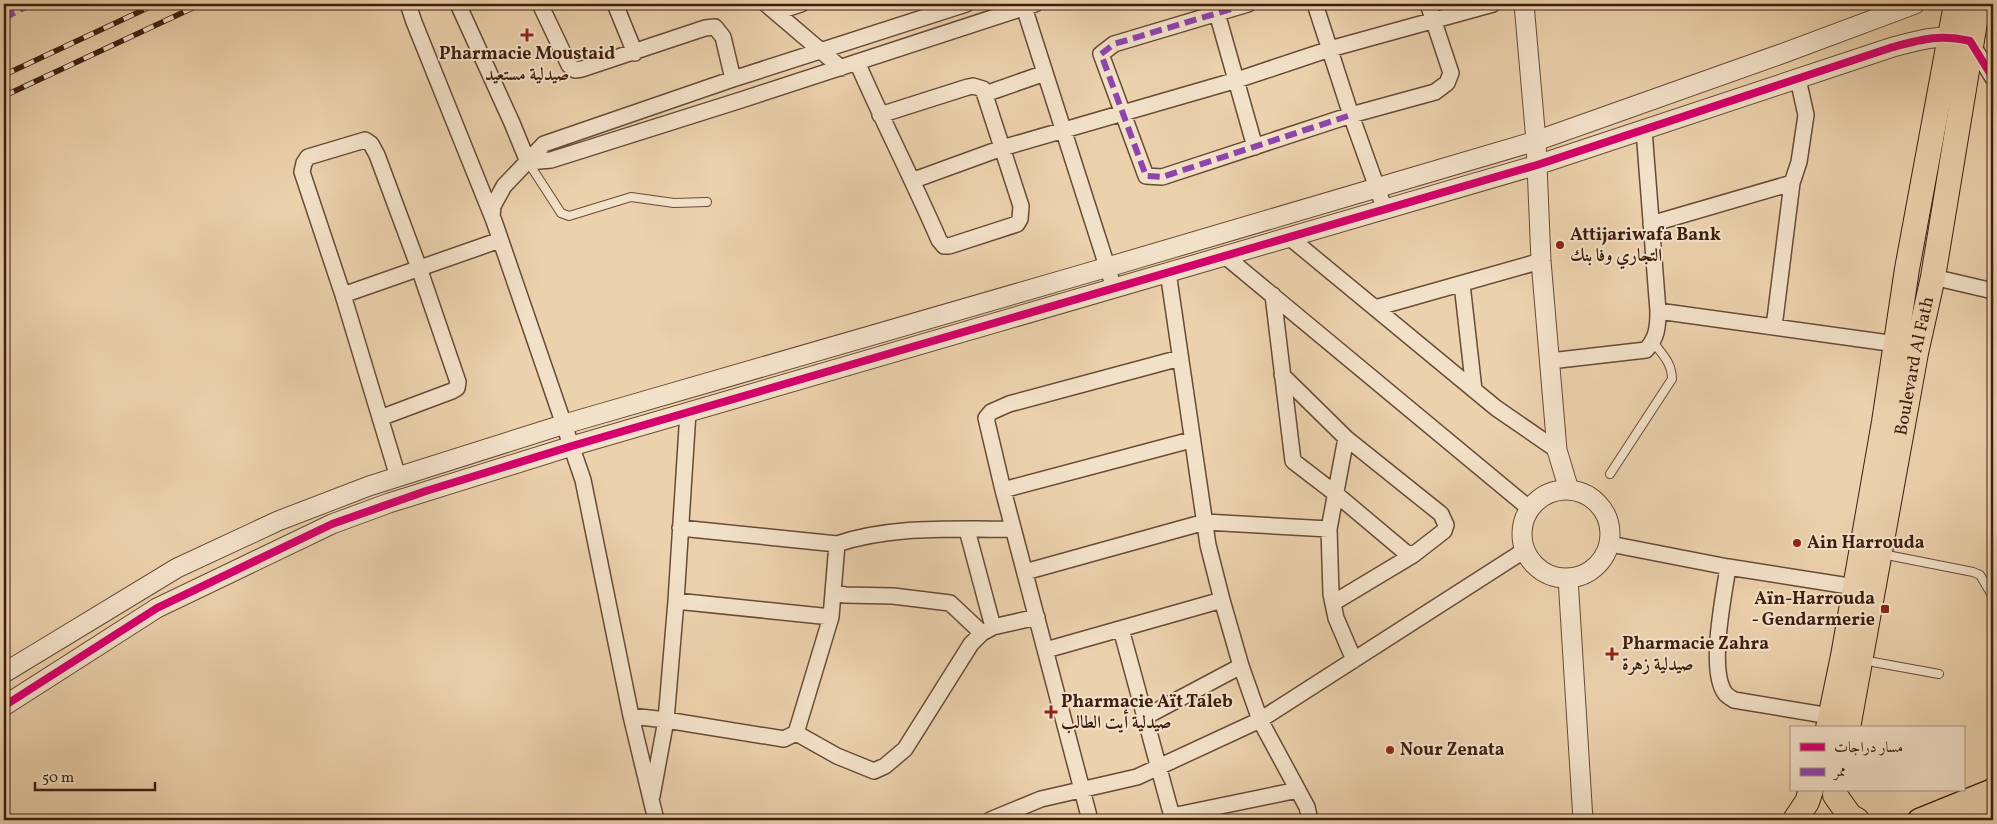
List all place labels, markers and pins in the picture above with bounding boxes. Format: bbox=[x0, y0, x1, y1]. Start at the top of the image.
marker: Pharmacie Moustaid صيدلية مستعيد bbox=[521, 29, 533, 41]
place label: Pharmacie Moustaid صيدلية مستعيد bbox=[439, 42, 615, 88]
place label: Attijariwafa Bank التجاري وفا بنك bbox=[1570, 223, 1721, 270]
marker: Attijariwafa Bank التجاري وفا بنك bbox=[1554, 239, 1566, 251]
place label: Ain Harrouda bbox=[1807, 531, 1925, 556]
marker: Ain Harrouda bbox=[1791, 537, 1803, 549]
place label: Aïn-Harrouda - Gendarmerie bbox=[1751, 587, 1875, 633]
marker: Aïn-Harrouda - Gendarmerie bbox=[1879, 603, 1891, 615]
place label: Pharmacie Zahra صيدلية زهرة bbox=[1622, 632, 1769, 678]
marker: Pharmacie Zahra صيدلية زهرة bbox=[1606, 648, 1618, 660]
place label: Pharmacie Aït Taleb صيدلية أيت الطالب bbox=[1061, 690, 1233, 736]
marker: Pharmacie Aït Taleb صيدلية أيت الطالب bbox=[1045, 706, 1057, 718]
place label: Nour Zenata bbox=[1400, 738, 1505, 763]
marker: Nour Zenata bbox=[1384, 744, 1396, 756]

